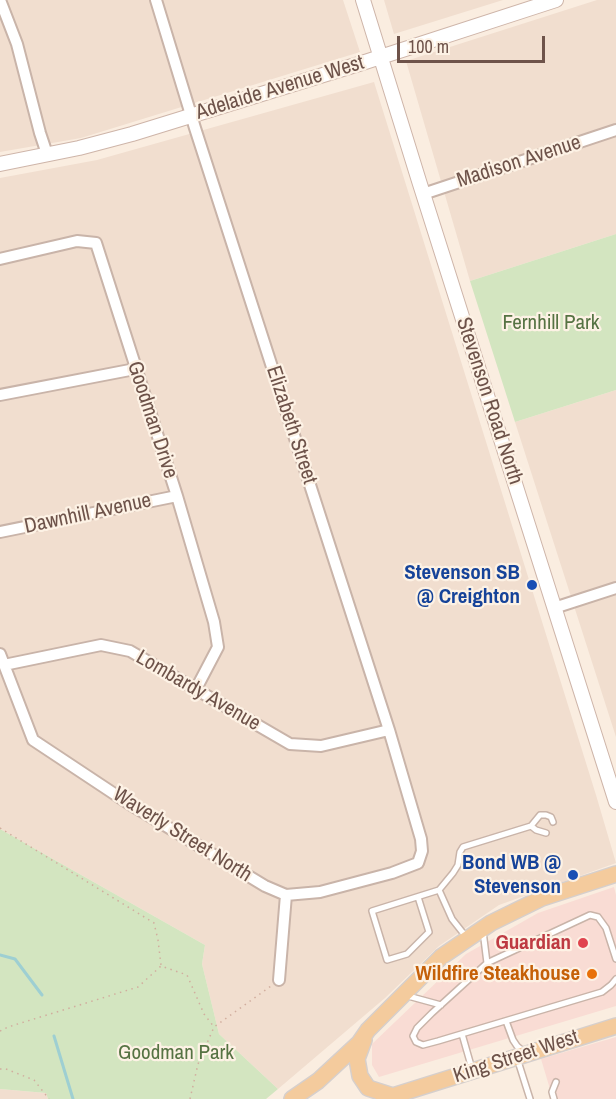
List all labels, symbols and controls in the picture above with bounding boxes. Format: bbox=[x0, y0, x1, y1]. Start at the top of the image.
scale bar bbox=[400, 24, 548, 62]
text: 100 m bbox=[408, 34, 449, 59]
street label: Adelaide Avenue West bbox=[193, 50, 367, 126]
street label: Madison Avenue bbox=[454, 130, 584, 194]
park label: Fernhill Park bbox=[503, 310, 599, 336]
street label: Stevenson Road North bbox=[450, 314, 528, 488]
street label: Goodman Drive bbox=[121, 358, 183, 482]
street label: Elizabeth Street bbox=[260, 363, 322, 487]
street label: Dawnhill Avenue bbox=[22, 488, 154, 540]
place label: Stevenson SB @ Creighton bbox=[404, 560, 520, 610]
marker: Stevenson SB @ Creighton bbox=[525, 578, 539, 592]
street label: Lombardy Avenue bbox=[131, 645, 265, 737]
street label: Waverly Street North bbox=[108, 782, 256, 888]
place label: Bond WB @ Stevenson bbox=[462, 850, 561, 900]
marker: Bond WB @ Stevenson bbox=[566, 868, 580, 882]
place label: Guardian bbox=[495, 930, 571, 956]
marker: Guardian bbox=[576, 936, 590, 950]
place label: Wildfire Steakhouse bbox=[416, 961, 580, 987]
marker: Wildfire Steakhouse bbox=[585, 967, 599, 981]
street label: King Street West bbox=[450, 1025, 582, 1089]
park label: Goodman Park bbox=[118, 1040, 234, 1066]

